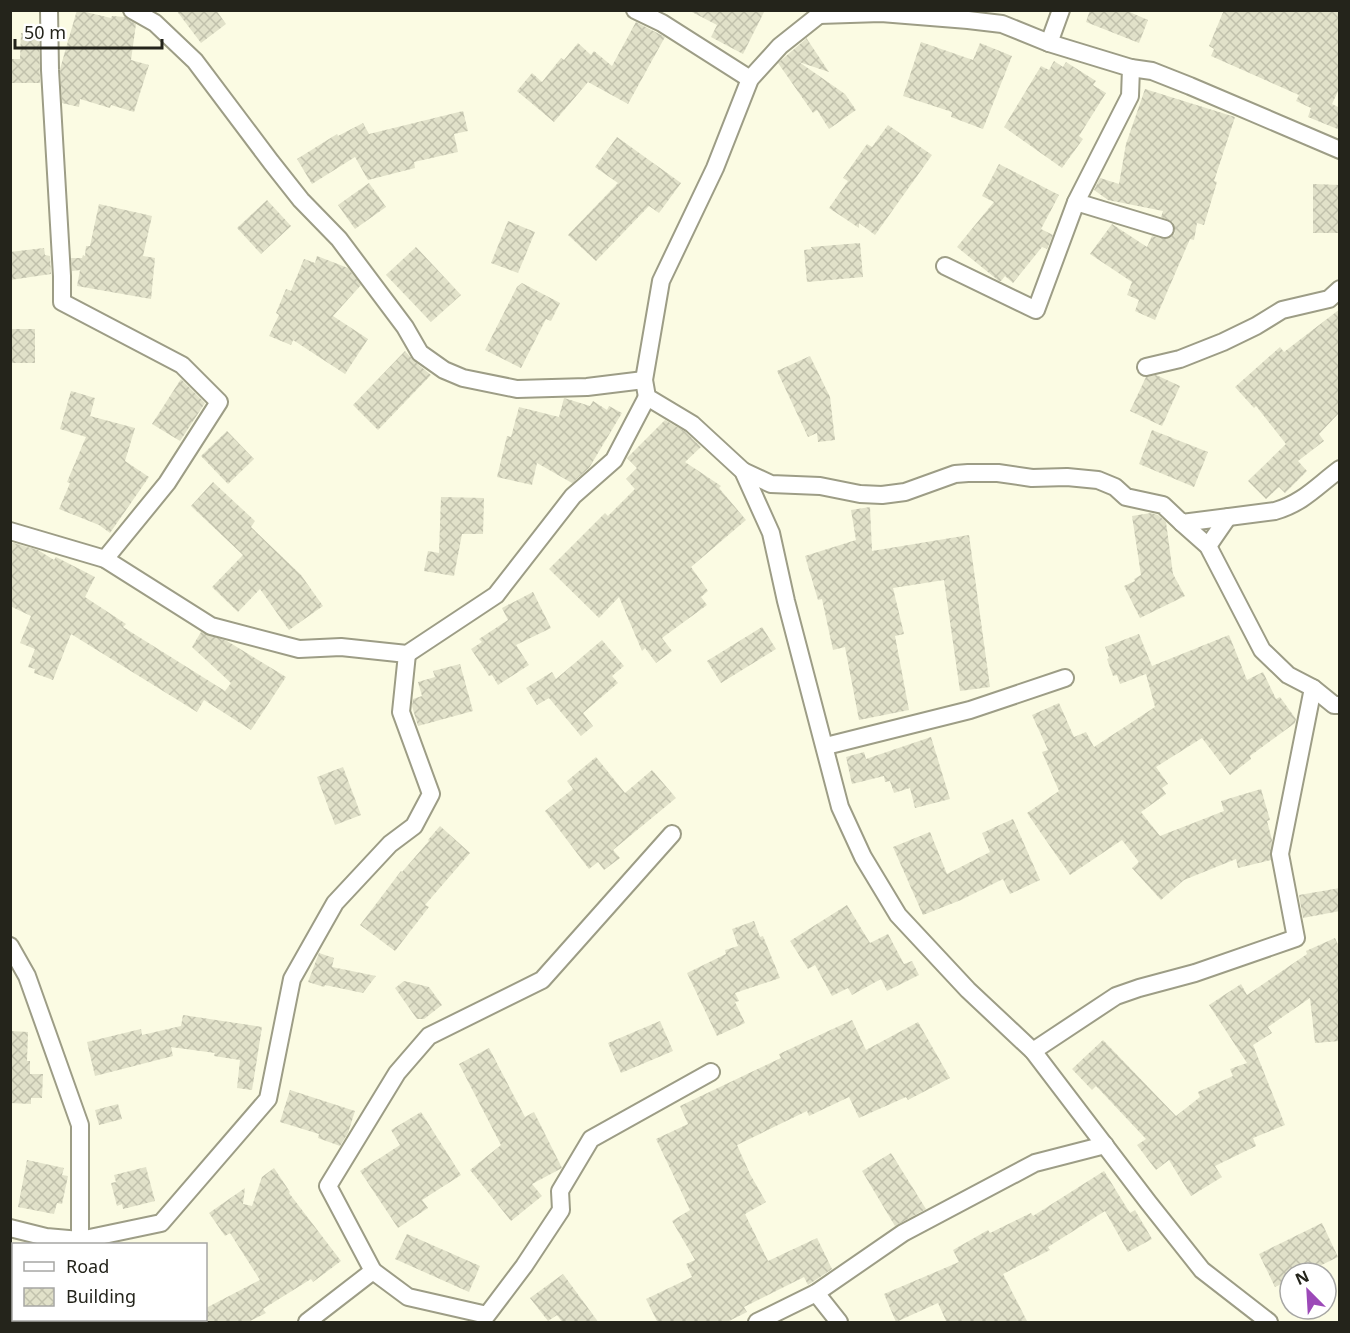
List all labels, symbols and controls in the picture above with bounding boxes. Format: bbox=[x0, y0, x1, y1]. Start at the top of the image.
scale bar bbox=[15, 12, 162, 50]
text: 50 m bbox=[24, 20, 66, 44]
legend bbox=[12, 1243, 207, 1321]
text: Road bbox=[66, 1254, 109, 1278]
north arrow bbox=[1278, 1261, 1338, 1321]
text: N bbox=[1291, 1265, 1312, 1290]
text: Building bbox=[66, 1284, 136, 1308]

